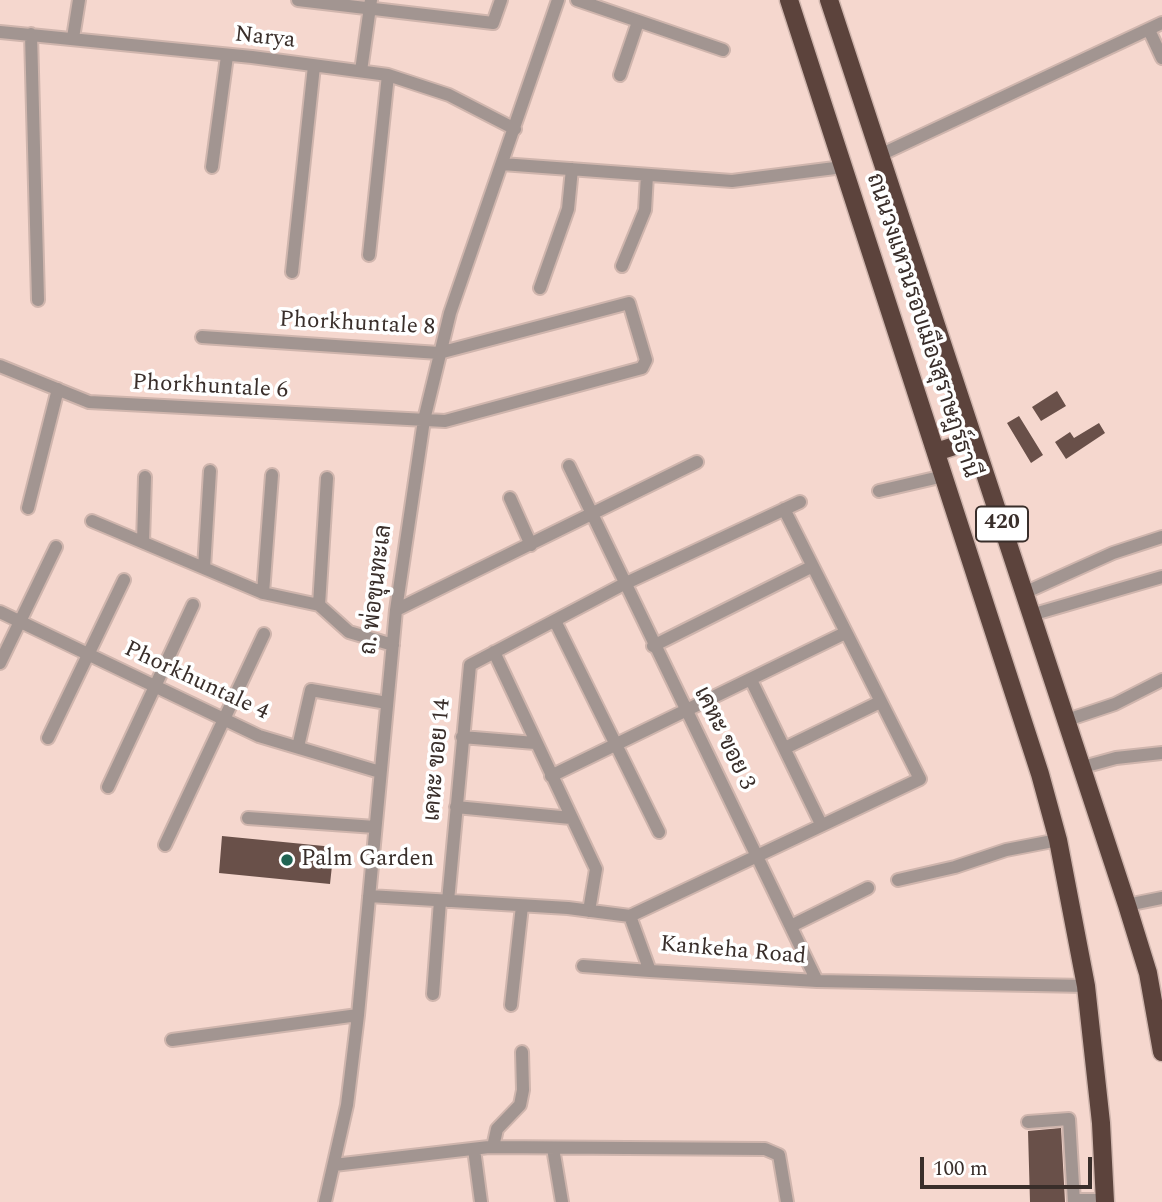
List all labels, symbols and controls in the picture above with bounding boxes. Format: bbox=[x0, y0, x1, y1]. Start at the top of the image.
street label: Narya bbox=[233, 22, 297, 56]
street label: ถนนวงแหวนรอบเมืองสุราษฎร์ธานี bbox=[859, 170, 983, 482]
street label: Phorkhuntale 8 bbox=[278, 307, 436, 343]
street label: Phorkhuntale 6 bbox=[131, 370, 289, 406]
road number: 420 bbox=[976, 506, 1028, 542]
street label: ถ. พ่อขุนทะเล bbox=[356, 523, 400, 657]
street label: Phorkhuntale 4 bbox=[119, 636, 273, 728]
street label: เคหะ ขอย 3 bbox=[686, 683, 760, 795]
street label: เคหะ ขอย 14 bbox=[420, 698, 458, 822]
place label: Palm Garden bbox=[301, 846, 434, 874]
marker: Palm Garden bbox=[279, 852, 295, 868]
street label: Kankeha Road bbox=[659, 932, 807, 972]
scale bar bbox=[924, 1142, 1096, 1186]
text: 100 m bbox=[933, 1153, 988, 1185]

